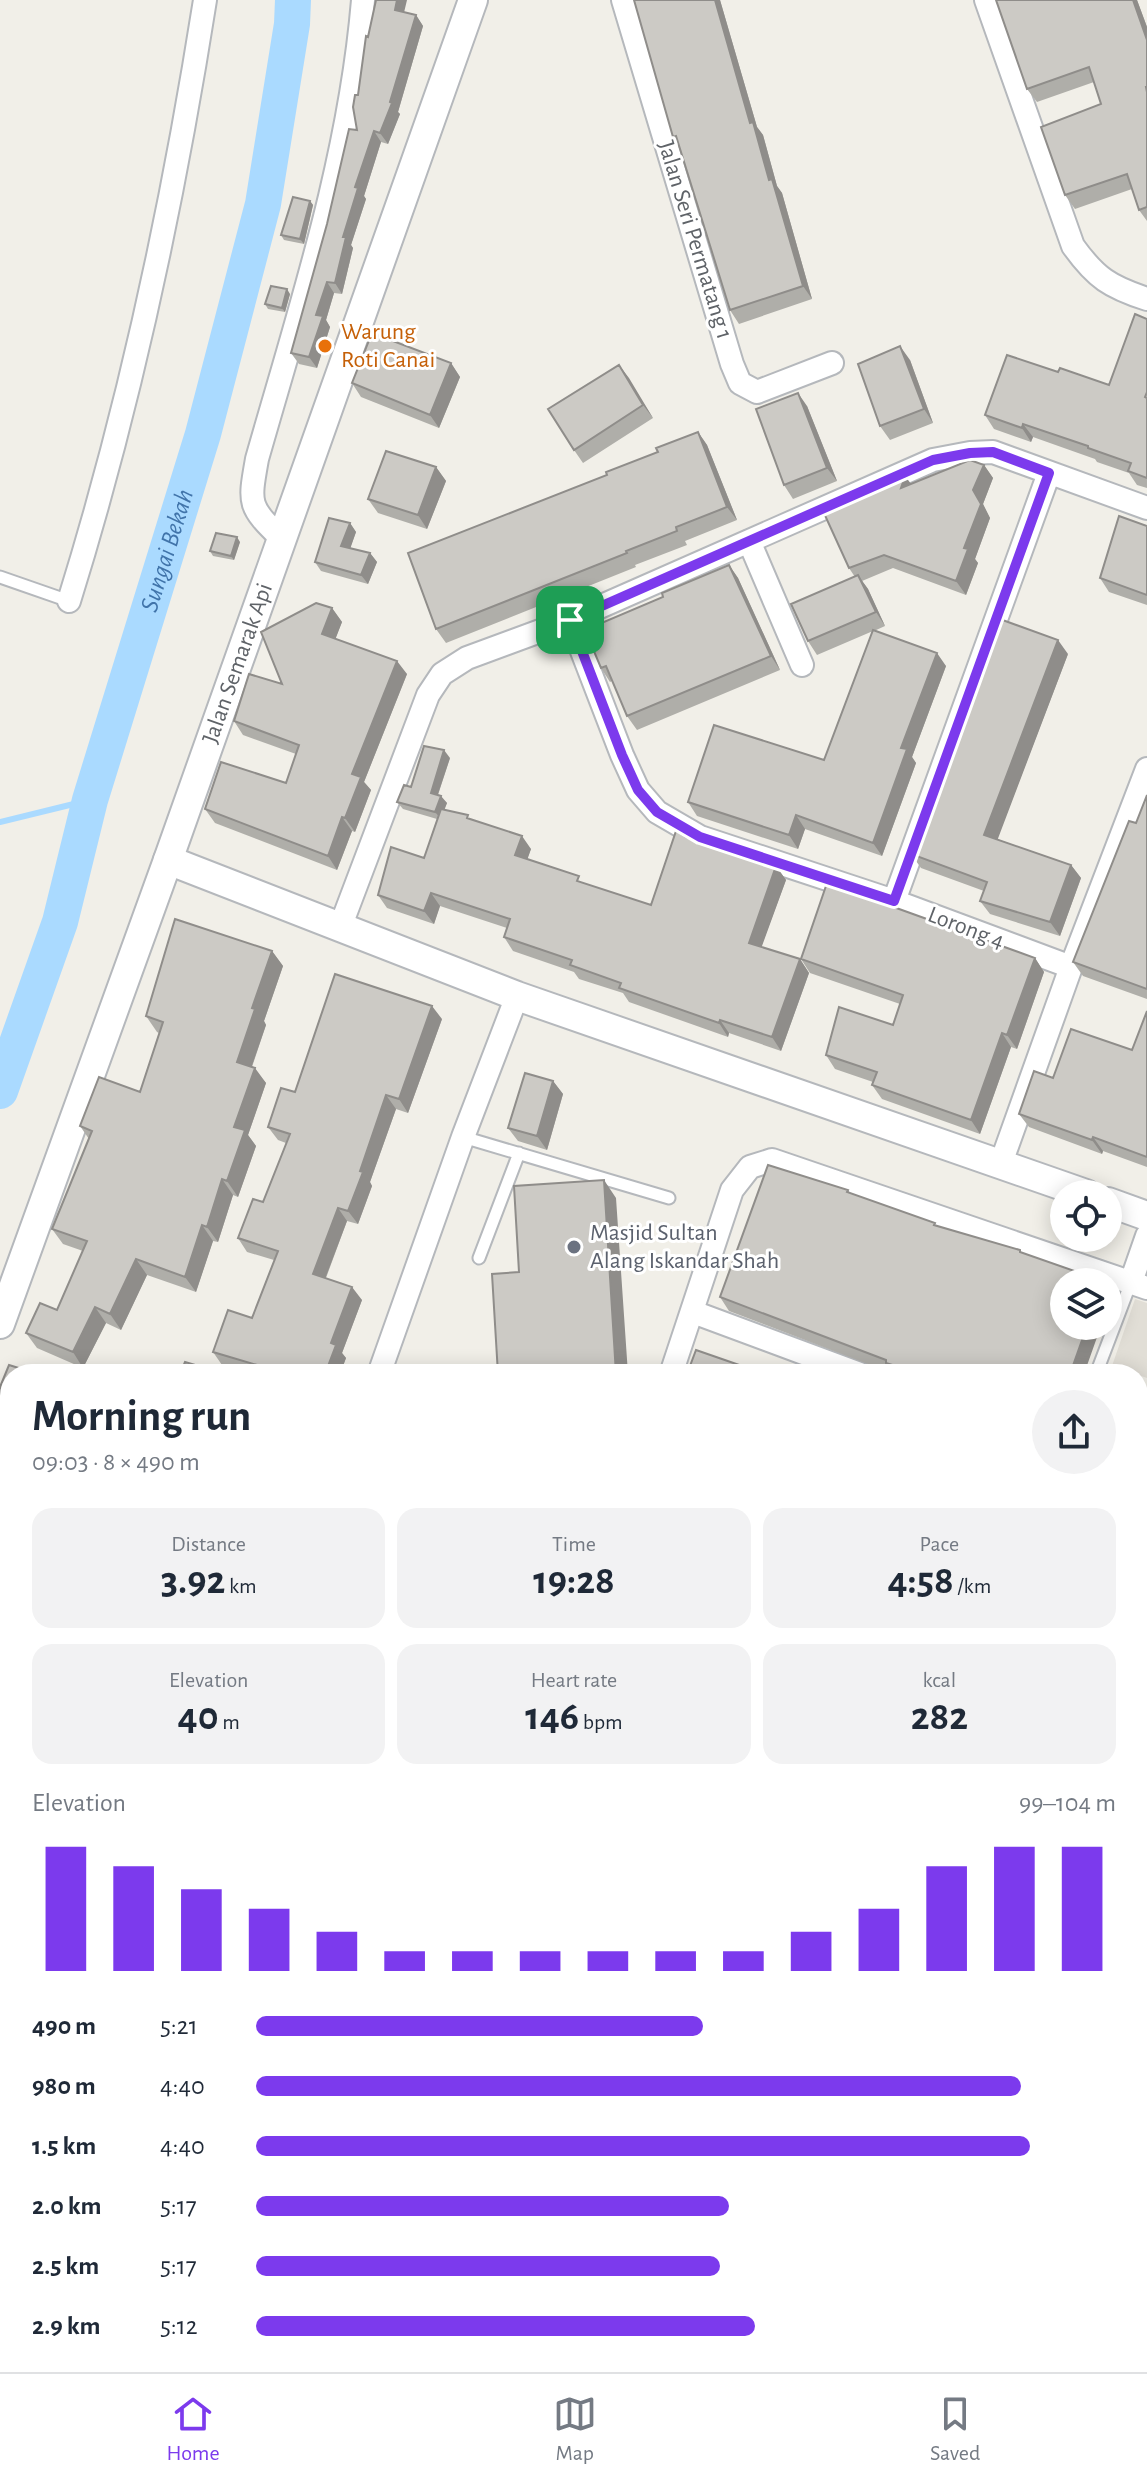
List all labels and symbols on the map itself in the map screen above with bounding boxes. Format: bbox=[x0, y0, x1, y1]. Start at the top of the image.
street label: Jalan Seri Permatang 1 bbox=[653, 138, 737, 342]
place label: Warung Roti Canai bbox=[341, 320, 435, 372]
marker: Warung Roti Canai bbox=[316, 337, 334, 355]
water label: Sungai Bekah bbox=[136, 486, 198, 615]
street label: Jalan Semarak Api bbox=[198, 580, 277, 747]
pin bbox=[536, 586, 604, 654]
street label: Lorong 4 bbox=[924, 902, 1008, 954]
place label: Masjid Sultan Alang Iskandar Shah bbox=[590, 1221, 779, 1273]
marker: Masjid Sultan Alang Iskandar Shah bbox=[565, 1238, 583, 1256]

